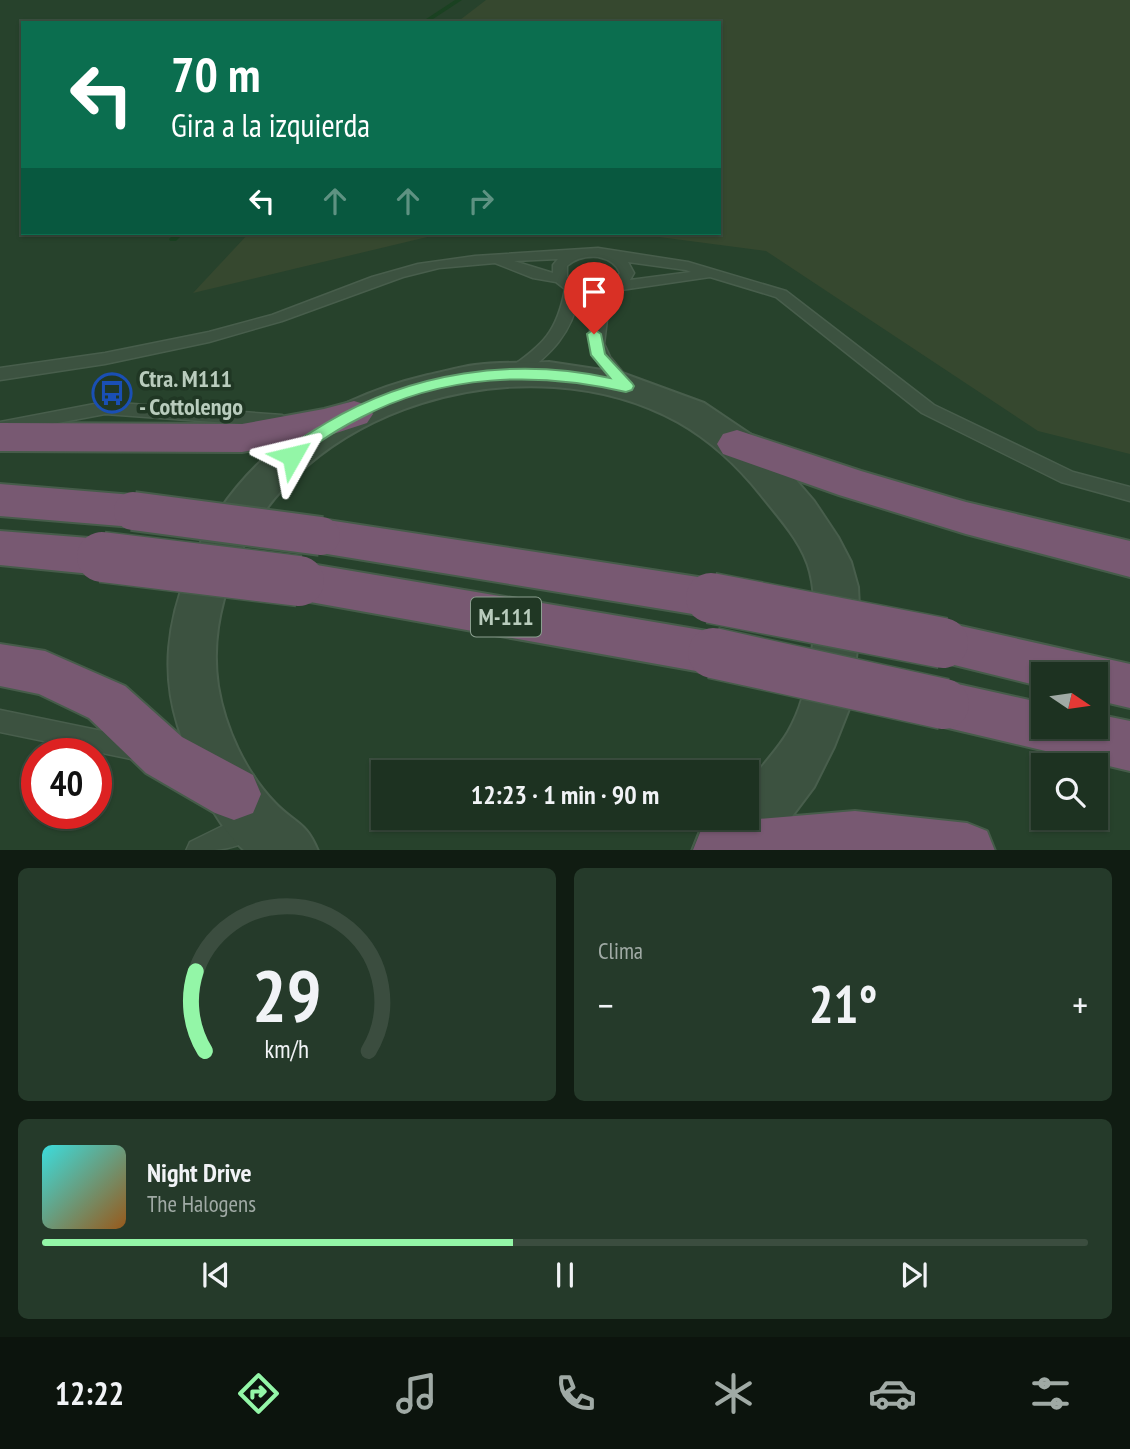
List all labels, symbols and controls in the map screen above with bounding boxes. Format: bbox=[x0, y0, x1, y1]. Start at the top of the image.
text: 70 m bbox=[171, 42, 260, 106]
icon: left bbox=[56, 49, 147, 140]
text: Gira a la izquierda bbox=[171, 104, 370, 146]
icon: left bbox=[243, 182, 281, 220]
icon: ahead bbox=[316, 182, 354, 220]
icon: ahead bbox=[389, 182, 427, 220]
icon: right bbox=[462, 182, 500, 220]
pin bbox=[564, 262, 624, 334]
icon: arrive bbox=[575, 273, 613, 311]
place label: Ctra. M111 - Cottolengo bbox=[139, 363, 243, 422]
bus stop icon: Ctra. M111 - Cottolengo bbox=[91, 372, 133, 414]
position arrow bbox=[255, 419, 329, 493]
road number: M-111 bbox=[471, 597, 541, 636]
north arrow bbox=[1031, 662, 1108, 738]
map controls bbox=[1031, 662, 1108, 830]
speed limit sign: 40 bbox=[21, 738, 112, 829]
button: search bbox=[1031, 753, 1108, 830]
text: 12:23 · 1 min · 90 m bbox=[471, 778, 659, 811]
text: Clima bbox=[598, 936, 643, 965]
text: 29 bbox=[252, 947, 322, 1041]
text: 21° bbox=[809, 970, 877, 1037]
text: − bbox=[598, 980, 614, 1029]
text: + bbox=[1072, 980, 1088, 1029]
text: km/h bbox=[265, 1032, 309, 1064]
text: Night Drive bbox=[147, 1156, 252, 1189]
text: The Halogens bbox=[147, 1189, 256, 1218]
icon: previous bbox=[197, 1256, 235, 1294]
icon: pause bbox=[546, 1256, 584, 1294]
icon: next bbox=[895, 1256, 933, 1294]
icon: directions bbox=[234, 1369, 283, 1418]
icon: music bbox=[392, 1369, 441, 1418]
icon: phone bbox=[551, 1369, 600, 1418]
icon: climate bbox=[709, 1369, 758, 1418]
icon: car bbox=[868, 1369, 917, 1418]
icon: filters bbox=[1026, 1369, 1075, 1418]
text: 12:22 bbox=[55, 1372, 124, 1414]

